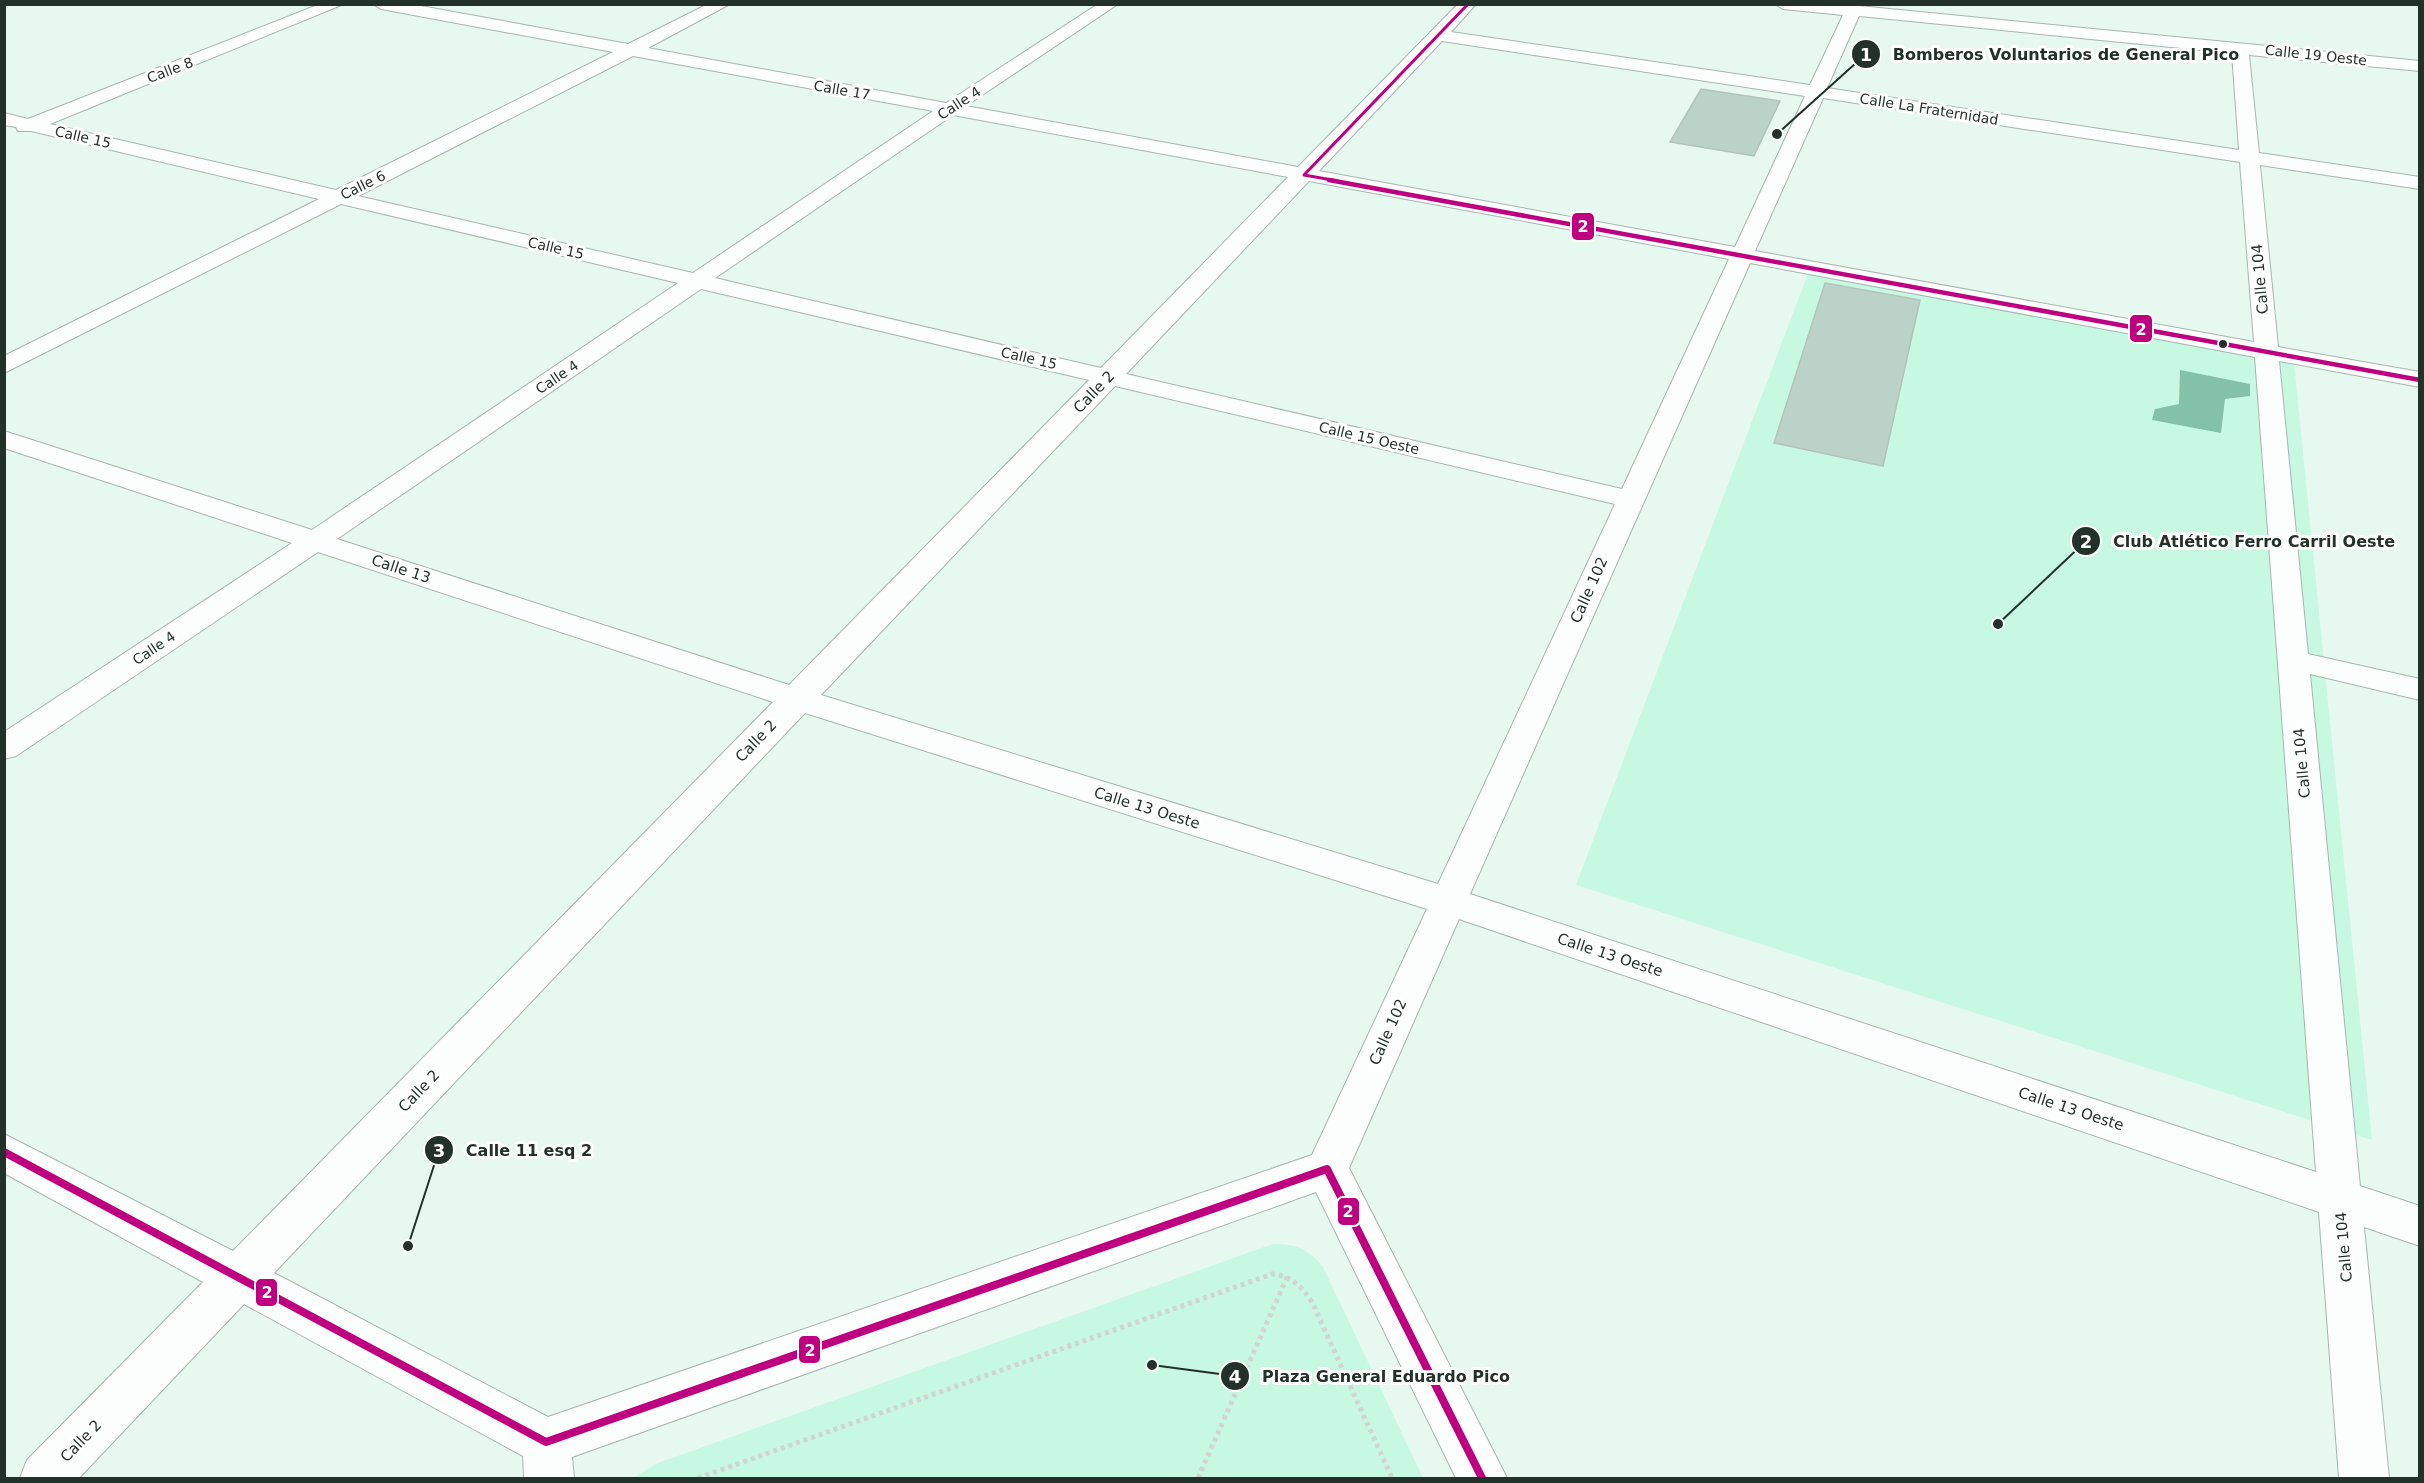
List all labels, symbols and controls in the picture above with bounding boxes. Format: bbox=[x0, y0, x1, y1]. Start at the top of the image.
callout: Bomberos Voluntarios de General Pico bbox=[1851, 37, 2251, 71]
street label: Calle 19 Oeste bbox=[2264, 42, 2368, 68]
text: 1 bbox=[1860, 44, 1872, 65]
text: Bomberos Voluntarios de General Pico bbox=[1893, 45, 2239, 64]
street label: Calle 8 bbox=[145, 54, 195, 86]
street label: Calle 17 bbox=[813, 77, 871, 103]
street label: Calle 4 bbox=[934, 83, 984, 123]
street label: Calle La Fraternidad bbox=[1859, 90, 1999, 128]
street label: Calle 15 bbox=[53, 123, 113, 151]
street label: Calle 6 bbox=[338, 167, 388, 203]
line badge: 2 bbox=[1571, 212, 1595, 241]
text: 2 bbox=[1577, 217, 1589, 236]
street label: Calle 15 bbox=[526, 234, 586, 262]
street label: Calle 104 bbox=[2248, 243, 2272, 315]
line badge: 2 bbox=[2129, 314, 2153, 343]
text: 2 bbox=[2135, 320, 2147, 339]
unlabelled marker bbox=[2217, 338, 2229, 350]
street label: Calle 15 bbox=[999, 344, 1059, 372]
street label: Calle 4 bbox=[533, 357, 581, 397]
street label: Calle 2 bbox=[1070, 367, 1118, 417]
street label: Calle 15 Oeste bbox=[1317, 419, 1421, 457]
callout: Club Atlético Ferro Carril Oeste bbox=[2071, 524, 2407, 558]
text: 2 bbox=[2080, 531, 2092, 552]
text: Club Atlético Ferro Carril Oeste bbox=[2113, 532, 2395, 551]
street label: Calle 13 bbox=[369, 551, 433, 587]
street label: Calle 102 bbox=[1566, 554, 1612, 626]
street label: Calle 4 bbox=[130, 628, 178, 668]
street label: Calle 2 bbox=[732, 716, 780, 766]
street label: Calle 104 bbox=[2290, 727, 2314, 799]
street label: Calle 13 Oeste bbox=[1092, 783, 1202, 833]
street label: Calle 13 Oeste bbox=[1555, 929, 1665, 981]
street label: Calle 102 bbox=[1365, 996, 1411, 1068]
street label: Calle 2 bbox=[395, 1066, 443, 1116]
street label: Calle 13 Oeste bbox=[2016, 1083, 2126, 1135]
callout: Calle 11 esq 2 bbox=[424, 1133, 605, 1167]
text: 3 bbox=[433, 1140, 445, 1161]
text: Calle 11 esq 2 bbox=[466, 1141, 592, 1160]
line badge: 2 bbox=[1337, 1197, 1360, 1226]
text: 2 bbox=[1342, 1202, 1354, 1221]
street label: Calle 104 bbox=[2332, 1211, 2356, 1283]
line badge: 2 bbox=[255, 1278, 278, 1307]
text: 2 bbox=[261, 1283, 273, 1302]
line badge: 2 bbox=[798, 1335, 821, 1364]
text: 2 bbox=[804, 1341, 816, 1360]
callout: Plaza General Eduardo Pico bbox=[1220, 1359, 1522, 1393]
text: 4 bbox=[1229, 1366, 1241, 1387]
text: Plaza General Eduardo Pico bbox=[1262, 1367, 1510, 1386]
street label: Calle 2 bbox=[57, 1416, 105, 1466]

